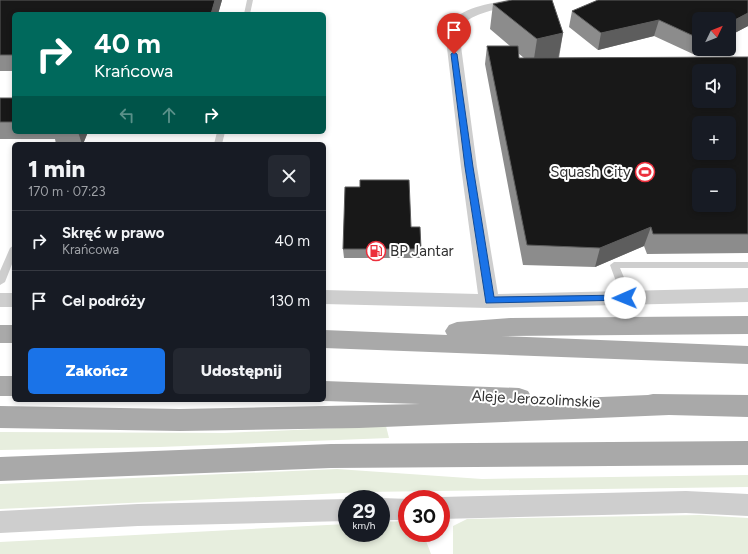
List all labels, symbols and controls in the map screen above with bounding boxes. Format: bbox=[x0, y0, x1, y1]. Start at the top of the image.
north arrow bbox=[692, 12, 736, 56]
map controls bbox=[692, 12, 736, 212]
pin bbox=[437, 13, 471, 54]
icon: arrive bbox=[443, 19, 465, 41]
text: 40 m bbox=[94, 26, 161, 60]
icon: right bbox=[28, 28, 80, 80]
text: Krańcowa bbox=[94, 60, 173, 82]
button: sound bbox=[692, 64, 736, 108]
icon: left bbox=[116, 104, 138, 126]
icon: ahead bbox=[158, 104, 180, 126]
icon: right bbox=[200, 104, 222, 126]
button: + bbox=[692, 116, 736, 160]
text: 1 min bbox=[28, 154, 85, 183]
button: close bbox=[268, 155, 310, 197]
sports icon: Squash City bbox=[634, 161, 656, 183]
place label: Squash City bbox=[550, 163, 631, 181]
button: − bbox=[692, 168, 736, 212]
text: 170 m · 07:23 bbox=[28, 184, 106, 199]
text: Skręć w prawo bbox=[62, 224, 165, 242]
icon: right bbox=[28, 230, 50, 252]
text: 40 m bbox=[275, 232, 310, 250]
fuel station icon: BP Jantar bbox=[365, 240, 387, 262]
text: Krańcowa bbox=[62, 242, 119, 257]
place label: BP Jantar bbox=[390, 242, 454, 260]
position arrow bbox=[604, 277, 646, 319]
icon: arrive bbox=[28, 290, 50, 312]
text: Cel podróży bbox=[62, 292, 145, 310]
text: 130 m bbox=[270, 292, 310, 310]
button: Zakończ bbox=[28, 348, 165, 394]
button: Udostępnij bbox=[173, 348, 310, 394]
street label: Aleje Jerozolimskie bbox=[471, 387, 601, 411]
speed limit sign: 30 bbox=[398, 490, 450, 542]
text: 29 bbox=[352, 499, 376, 523]
text: km/h bbox=[353, 519, 375, 532]

